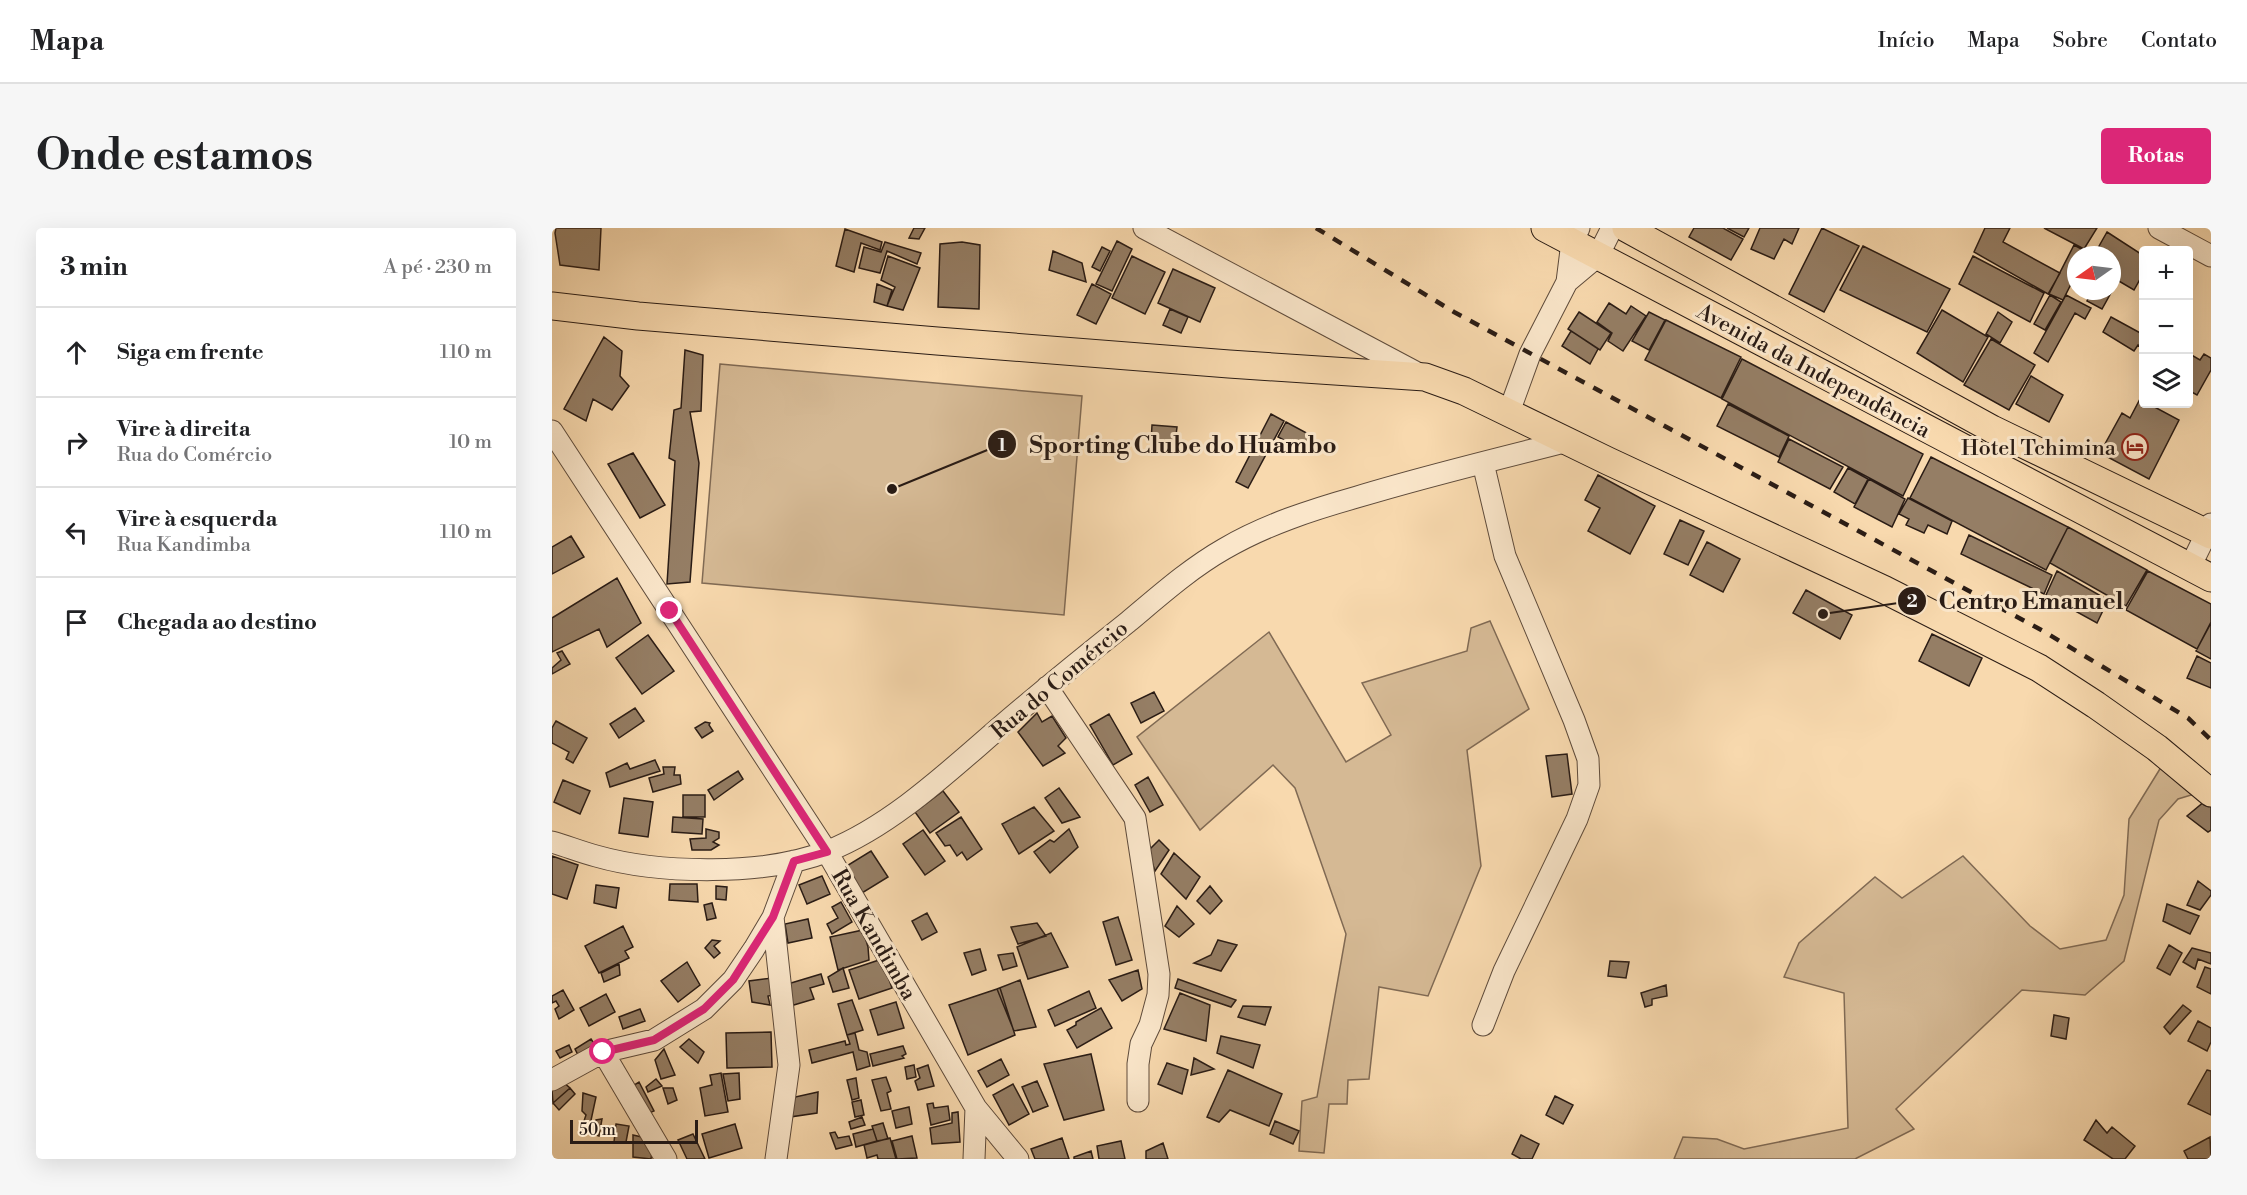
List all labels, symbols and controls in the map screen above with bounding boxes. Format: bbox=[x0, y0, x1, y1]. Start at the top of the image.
text: Mapa bbox=[30, 24, 104, 59]
text: Início bbox=[1878, 28, 1935, 54]
text: Mapa bbox=[1968, 28, 2020, 54]
text: Sobre bbox=[2053, 28, 2108, 54]
text: Contato bbox=[2141, 28, 2217, 54]
button: Rotas bbox=[2101, 128, 2211, 184]
text: Onde estamos bbox=[36, 130, 313, 183]
north arrow bbox=[2067, 246, 2121, 300]
map controls bbox=[2139, 246, 2193, 408]
button: + bbox=[2139, 246, 2193, 300]
text: 3 min bbox=[60, 251, 128, 283]
text: A pé · 230 m bbox=[384, 255, 492, 280]
street label: Avenida da Independência bbox=[1691, 298, 1935, 445]
button: − bbox=[2139, 300, 2193, 354]
icon: ahead bbox=[60, 336, 93, 369]
text: Siga em frente bbox=[117, 339, 264, 366]
text: 110 m bbox=[440, 340, 492, 365]
button: layers bbox=[2139, 354, 2193, 408]
text: Vire à direita bbox=[117, 416, 251, 443]
callout: Sporting Clube do Huambo bbox=[987, 423, 1348, 465]
icon: right bbox=[60, 426, 93, 459]
text: 10 m bbox=[449, 430, 492, 455]
text: Sporting Clube do Huambo bbox=[1029, 431, 1337, 461]
hotel icon: Hotel Tchimina bbox=[2120, 432, 2150, 462]
text: 1 bbox=[998, 434, 1007, 457]
place label: Hotel Tchimina bbox=[1961, 435, 2117, 462]
text: Rua do Comércio bbox=[117, 443, 272, 468]
text: Vire à esquerda bbox=[117, 506, 277, 533]
icon: left bbox=[60, 516, 93, 549]
text: 110 m bbox=[440, 520, 492, 545]
text: Rua Kandimba bbox=[117, 533, 251, 558]
callout: Centro Emanuel bbox=[1897, 580, 2136, 622]
text: Centro Emanuel bbox=[1939, 587, 2124, 617]
text: 2 bbox=[1906, 590, 1918, 613]
route end bbox=[656, 597, 682, 623]
icon: arrive bbox=[60, 606, 93, 639]
text: Chegada ao destino bbox=[117, 609, 317, 636]
street label: Rua do Comércio bbox=[986, 615, 1134, 745]
street label: Rua Kandimba bbox=[825, 864, 923, 1006]
route start bbox=[589, 1038, 615, 1064]
scale bar bbox=[570, 1117, 698, 1144]
text: 50 m bbox=[579, 1120, 616, 1140]

